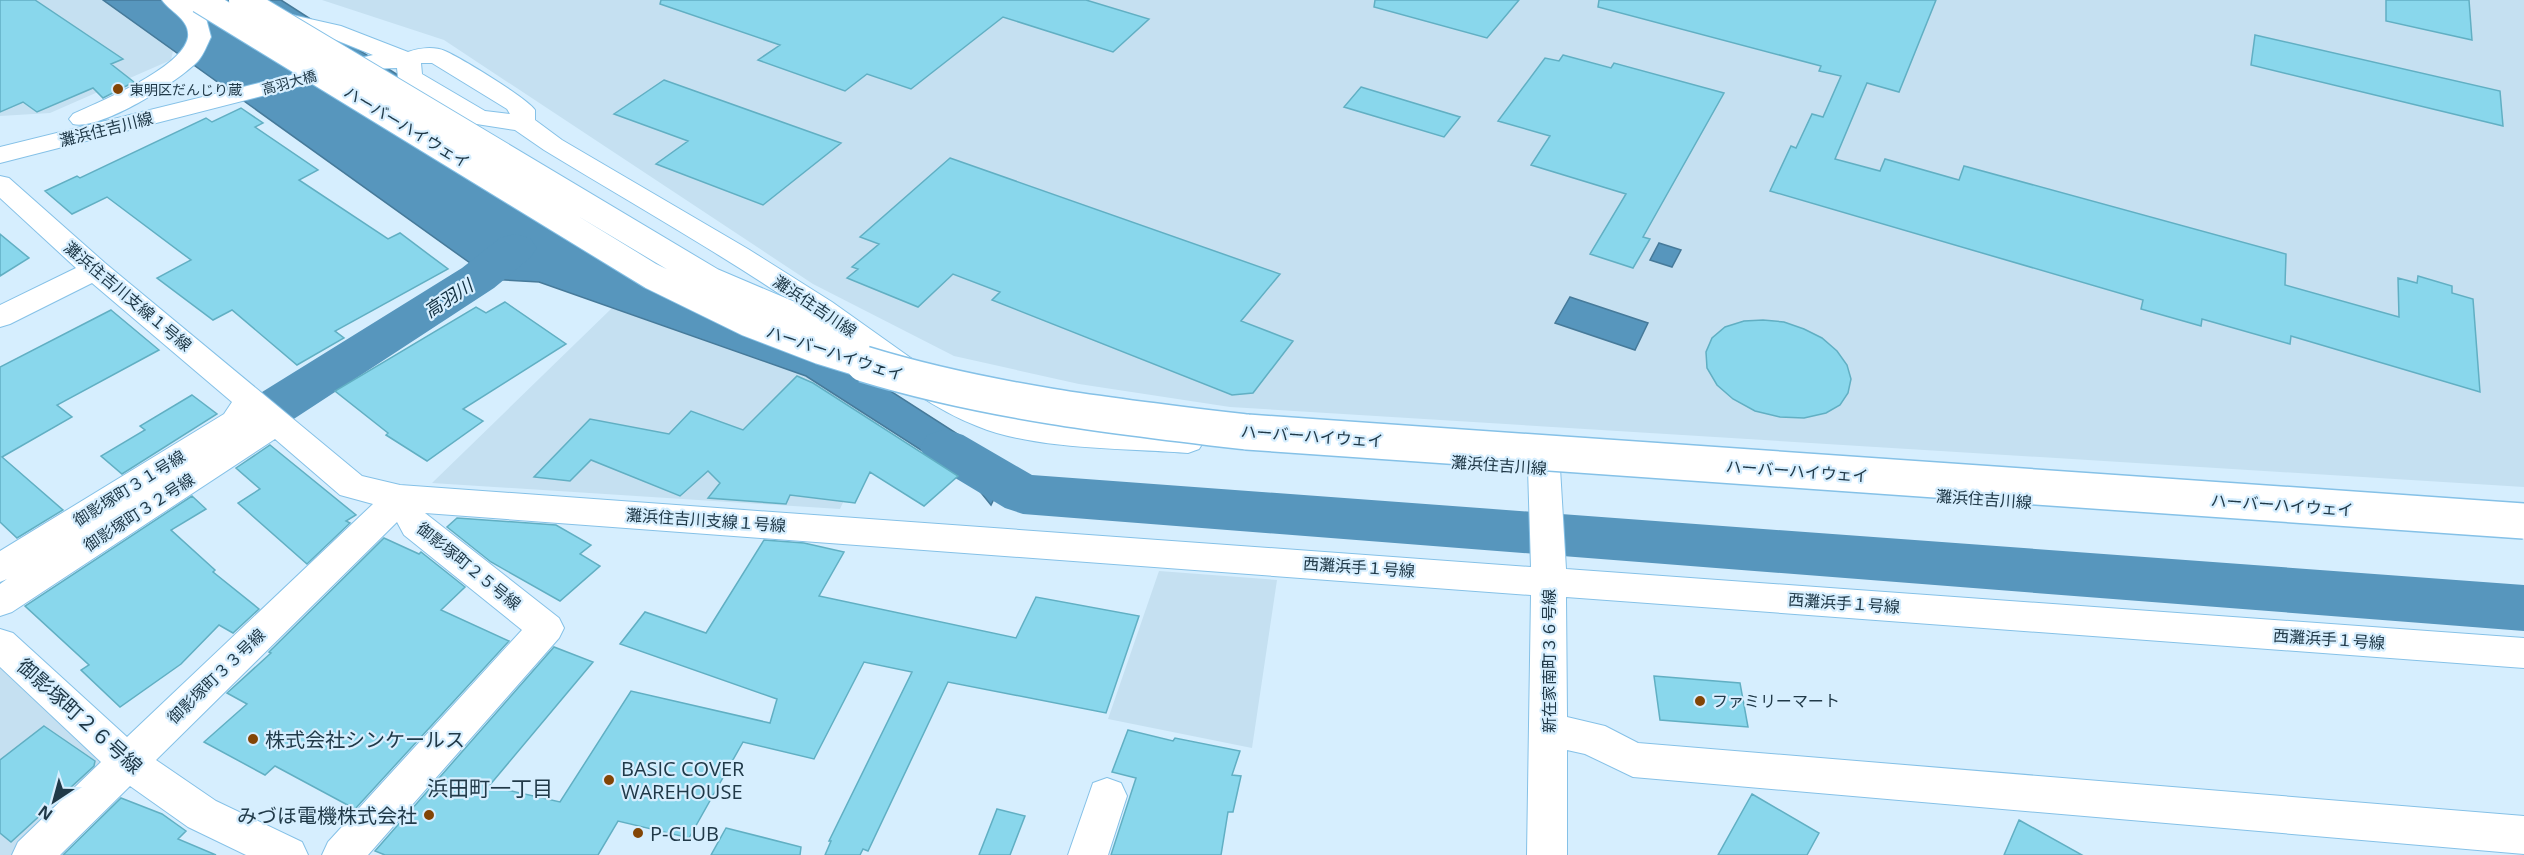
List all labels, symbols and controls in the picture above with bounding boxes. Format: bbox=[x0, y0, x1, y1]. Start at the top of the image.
street label: 高羽大橋 bbox=[259, 66, 319, 98]
place label: 東明区だんじり蔵 bbox=[130, 80, 242, 99]
street label: ハーバーハイウェイ bbox=[340, 81, 474, 173]
marker: 東明区だんじり蔵 bbox=[111, 82, 125, 96]
street label: 灘浜住吉川線 bbox=[57, 107, 155, 151]
street label: 灘浜住吉川支線１号線 bbox=[60, 236, 196, 356]
street label: 灘浜住吉川線 bbox=[769, 270, 861, 342]
water label: 高羽川 bbox=[419, 272, 479, 323]
street label: ハーバーハイウェイ bbox=[764, 320, 906, 386]
street label: ハーバーハイウェイ bbox=[1240, 420, 1384, 452]
street label: 御影塚町３１号線 bbox=[69, 445, 189, 531]
street label: 灘浜住吉川線 bbox=[1450, 451, 1548, 479]
street label: ハーバーハイウェイ bbox=[1725, 455, 1869, 487]
street label: 御影塚町３２号線 bbox=[79, 468, 199, 556]
street label: 灘浜住吉川線 bbox=[1935, 485, 2033, 513]
street label: ハーバーハイウェイ bbox=[2210, 489, 2354, 521]
street label: 灘浜住吉川支線１号線 bbox=[625, 503, 787, 537]
street label: 御影塚町２５号線 bbox=[412, 517, 526, 615]
street label: 西灘浜手１号線 bbox=[1302, 552, 1416, 582]
street label: 西灘浜手１号線 bbox=[1787, 588, 1901, 618]
street label: 新在家南町３６号線 bbox=[1538, 589, 1560, 733]
street label: 御影塚町３３号線 bbox=[162, 624, 270, 728]
street label: 西灘浜手１号線 bbox=[2272, 624, 2386, 654]
street label: 御影塚町２６号線 bbox=[12, 652, 148, 780]
place label: ファミリーマート bbox=[1712, 690, 1840, 712]
marker: ファミリーマート bbox=[1693, 694, 1707, 708]
place label: 株式会社シンケールス bbox=[265, 726, 465, 753]
marker: 株式会社シンケールス bbox=[246, 732, 260, 746]
place label: BASIC COVER WAREHOUSE bbox=[621, 755, 745, 805]
north arrow bbox=[24, 771, 84, 831]
marker: BASIC COVER WAREHOUSE bbox=[602, 773, 616, 787]
district label: 浜田町一丁目 bbox=[427, 774, 553, 802]
text: N bbox=[33, 800, 57, 826]
place label: みづほ電機株式会社 bbox=[237, 802, 417, 829]
marker: みづほ電機株式会社 bbox=[422, 808, 436, 822]
place label: P-CLUB bbox=[650, 820, 719, 847]
marker: P-CLUB bbox=[631, 826, 645, 840]

